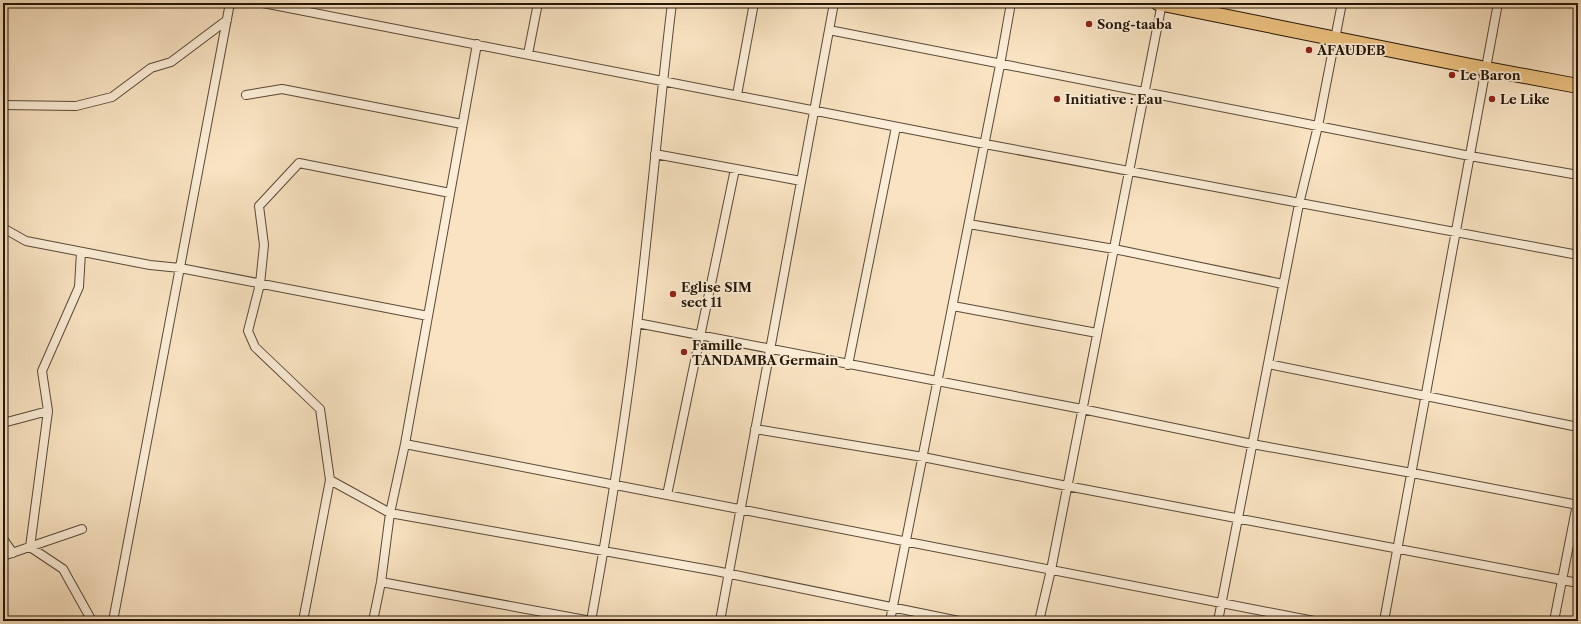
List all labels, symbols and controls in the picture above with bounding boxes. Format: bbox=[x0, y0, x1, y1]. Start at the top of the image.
place label: Song-taaba bbox=[1097, 16, 1172, 32]
marker: Song-taaba bbox=[1084, 19, 1094, 29]
place label: AFAUDEB bbox=[1316, 42, 1386, 58]
marker: AFAUDEB bbox=[1304, 45, 1314, 55]
place label: Le Baron bbox=[1460, 67, 1521, 83]
marker: Le Baron bbox=[1447, 70, 1457, 80]
place label: Initiative : Eau bbox=[1065, 91, 1163, 107]
place label: Le Like bbox=[1500, 91, 1550, 107]
marker: Initiative : Eau bbox=[1052, 94, 1062, 104]
marker: Le Like bbox=[1487, 94, 1497, 104]
place label: Eglise SIM sect 11 bbox=[681, 279, 752, 310]
marker: Eglise SIM sect 11 bbox=[668, 289, 678, 299]
place label: Famille TANDAMBA Germain bbox=[692, 337, 839, 368]
marker: Famille TANDAMBA Germain bbox=[679, 347, 689, 357]

